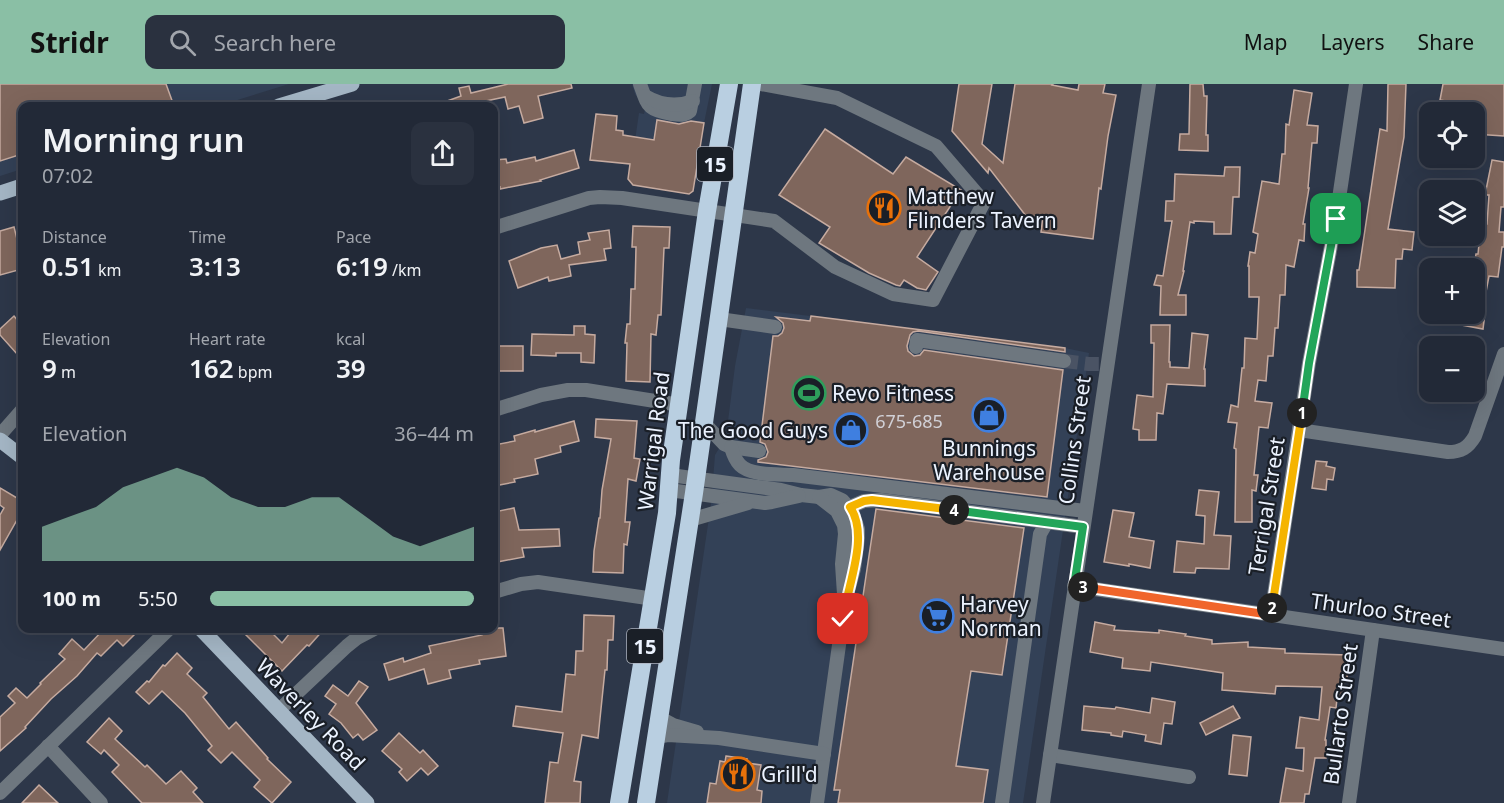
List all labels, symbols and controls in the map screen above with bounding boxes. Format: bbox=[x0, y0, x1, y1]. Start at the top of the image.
search box bbox=[145, 15, 565, 69]
text: Stridr bbox=[30, 23, 109, 61]
icon: search bbox=[166, 26, 199, 59]
text: Search here bbox=[214, 27, 336, 57]
text: Map bbox=[1244, 28, 1288, 56]
text: Layers bbox=[1321, 28, 1385, 56]
text: Share bbox=[1418, 28, 1474, 56]
map controls bbox=[1419, 102, 1485, 402]
button: locate bbox=[1419, 102, 1485, 168]
text: Morning run bbox=[42, 117, 244, 162]
button: share bbox=[411, 122, 474, 185]
road number: 15 bbox=[697, 147, 733, 181]
text: 07:02 bbox=[42, 162, 93, 189]
button: layers bbox=[1419, 180, 1485, 246]
place label: Matthew Flinders Tavern bbox=[907, 182, 1057, 234]
restaurant icon: Matthew Flinders Tavern bbox=[866, 190, 902, 226]
pin bbox=[1310, 193, 1361, 244]
icon: arrive bbox=[1319, 202, 1352, 235]
text: Distance bbox=[42, 226, 107, 248]
text: Time bbox=[189, 226, 226, 248]
text: Pace bbox=[336, 226, 371, 248]
text: 0.51 bbox=[42, 248, 94, 284]
text: 3:13 bbox=[189, 248, 241, 284]
text: 6:19 bbox=[336, 248, 388, 284]
button: + bbox=[1419, 258, 1485, 324]
text: km bbox=[94, 259, 121, 281]
text: /km bbox=[388, 259, 421, 281]
text: Elevation bbox=[42, 328, 110, 350]
text: Heart rate bbox=[189, 328, 265, 350]
text: kcal bbox=[336, 328, 365, 350]
button: − bbox=[1419, 336, 1485, 402]
text: 9 bbox=[42, 350, 57, 386]
text: 162 bbox=[189, 350, 234, 386]
text: 39 bbox=[336, 350, 366, 386]
text: m bbox=[57, 361, 76, 383]
text: bpm bbox=[234, 361, 272, 383]
street label: Warrigal Road bbox=[631, 370, 675, 512]
street label: Collins Street bbox=[1051, 374, 1097, 506]
sports icon: Revo Fitness bbox=[791, 375, 827, 411]
place label: Revo Fitness bbox=[832, 379, 954, 407]
shop icon: Bunnings Warehouse bbox=[971, 397, 1007, 433]
pin: 1 bbox=[1287, 398, 1317, 428]
text: 1 bbox=[1297, 402, 1307, 424]
house number: 675-685 bbox=[875, 409, 943, 433]
shop icon: The Good Guys bbox=[833, 412, 869, 448]
place label: The Good Guys bbox=[678, 416, 828, 444]
text: Elevation bbox=[42, 420, 127, 447]
text: 36–44 m bbox=[394, 420, 474, 447]
place label: Bunnings Warehouse bbox=[933, 434, 1045, 486]
street label: Terrigal Street bbox=[1241, 435, 1291, 577]
pin: 4 bbox=[939, 495, 969, 525]
text: 4 bbox=[949, 499, 959, 521]
pin: 3 bbox=[1068, 572, 1098, 602]
text: 3 bbox=[1078, 576, 1088, 598]
text: 100 m bbox=[42, 585, 101, 612]
text: 5:50 bbox=[138, 585, 178, 612]
street label: Thurloo Street bbox=[1309, 586, 1453, 634]
place label: Harvey Norman bbox=[960, 590, 1042, 642]
pin bbox=[817, 593, 868, 644]
pin: 2 bbox=[1257, 593, 1287, 623]
text: 2 bbox=[1267, 597, 1277, 619]
supermarket icon: Harvey Norman bbox=[919, 598, 955, 634]
icon: check bbox=[826, 602, 859, 635]
road number: 15 bbox=[627, 629, 663, 663]
street label: Bullarto Street bbox=[1316, 641, 1364, 786]
street label: Waverley Road bbox=[250, 652, 372, 776]
restaurant icon: Grill'd bbox=[720, 756, 756, 792]
place label: Grill'd bbox=[761, 760, 818, 788]

